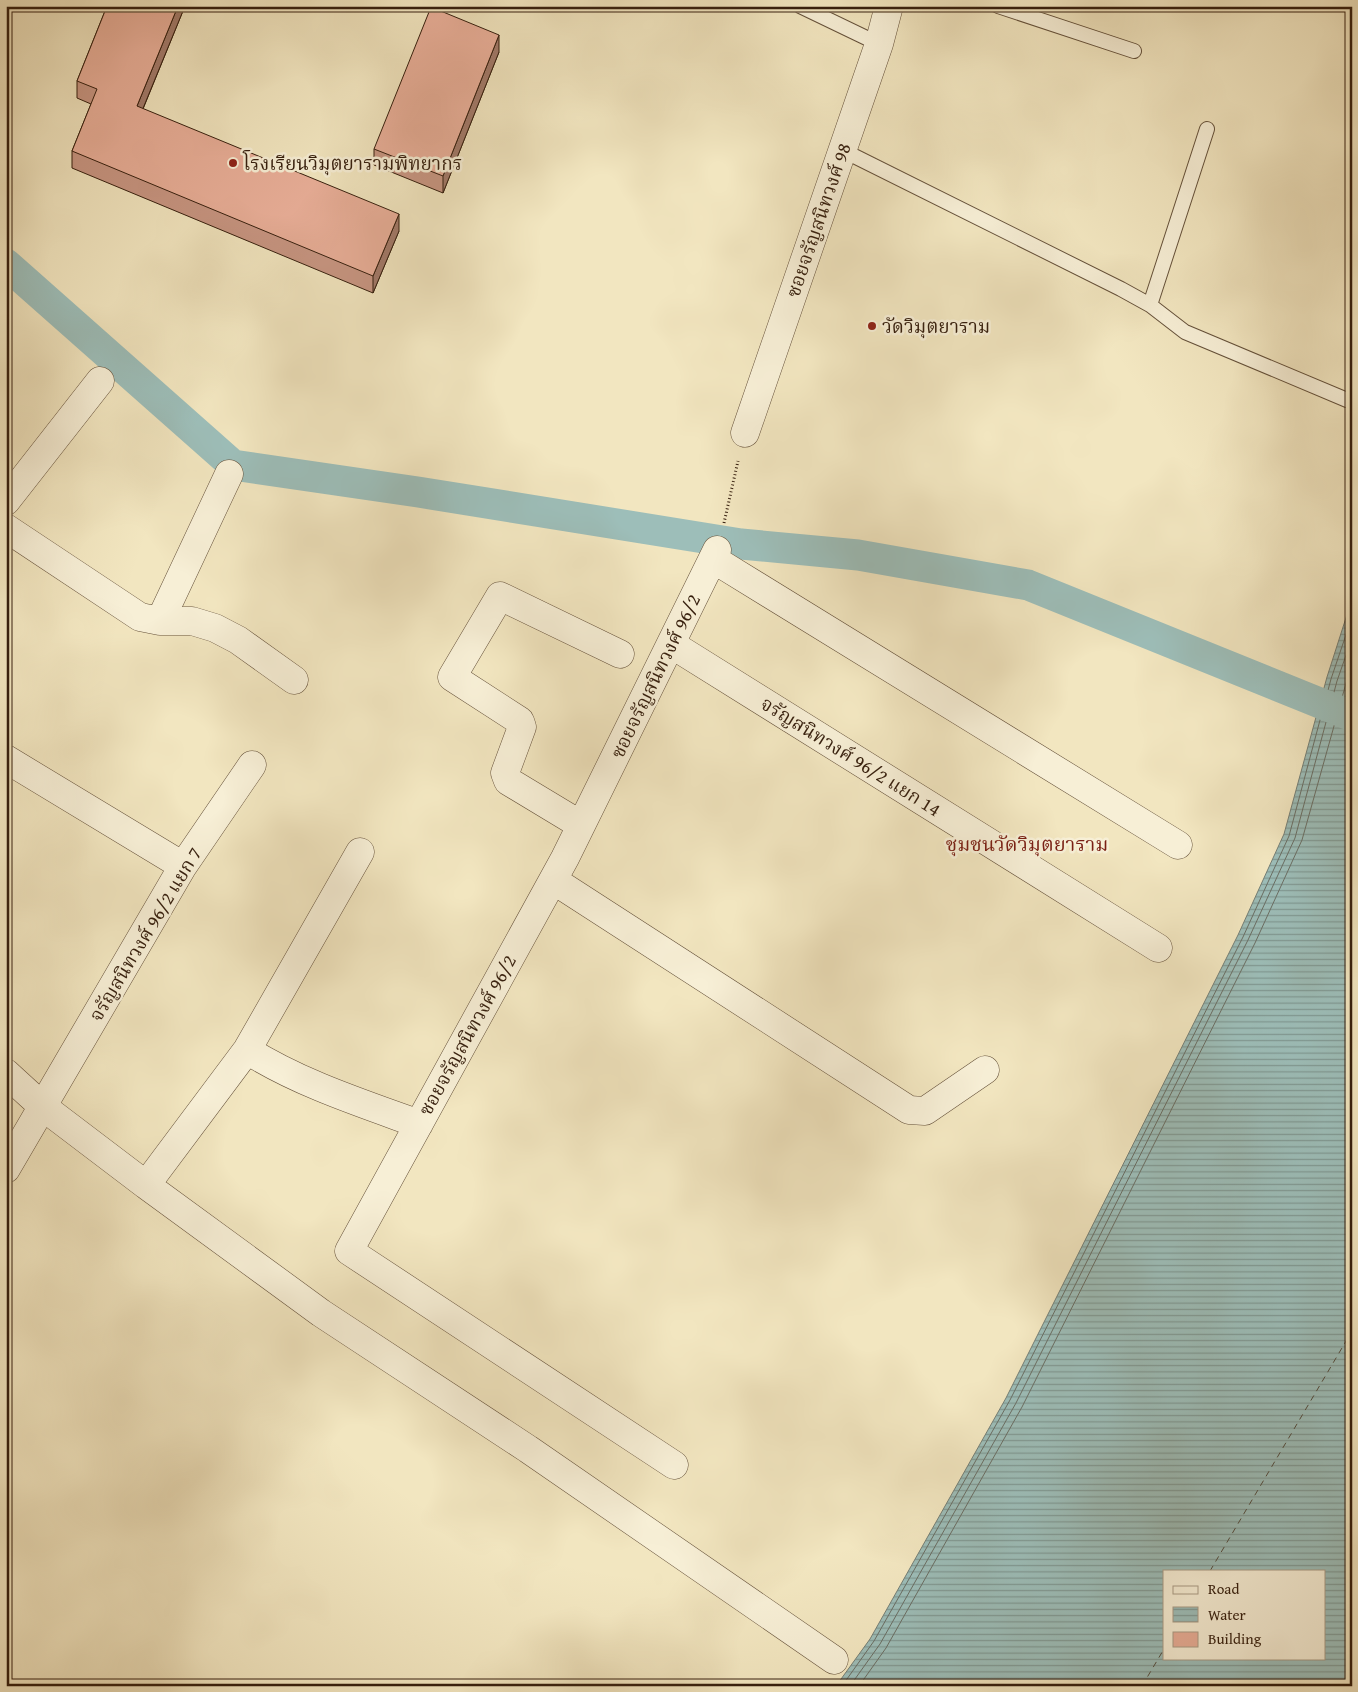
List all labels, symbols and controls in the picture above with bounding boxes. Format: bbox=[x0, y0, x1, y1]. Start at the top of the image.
street label: ซอยจรัญสนิทวงศ์ 98 bbox=[778, 139, 858, 301]
place label: โรงเรียนวิมุตยารามพิทยากร bbox=[242, 149, 462, 177]
marker: โรงเรียนวิมุตยารามพิทยากร bbox=[227, 157, 239, 169]
place label: วัดวิมุตยาราม bbox=[882, 312, 990, 340]
marker: วัดวิมุตยาราม bbox=[866, 320, 878, 332]
street label: ซอยจรัญสนิทวงศ์ 96/2 bbox=[603, 589, 707, 763]
street label: จรัญสนิทวงศ์ 96/2 แยก 14 bbox=[755, 689, 947, 823]
district label: ชุมชนวัดวิมุตยาราม bbox=[946, 829, 1108, 858]
street label: จรัญสนิทวงศ์ 96/2 แยก 7 bbox=[82, 842, 208, 1026]
street label: ซอยจรัญสนิทวงศ์ 96/2 bbox=[411, 950, 523, 1120]
legend bbox=[1163, 1570, 1326, 1660]
text: Road bbox=[1208, 1578, 1239, 1599]
text: Water bbox=[1208, 1604, 1246, 1625]
text: Building bbox=[1208, 1628, 1262, 1649]

